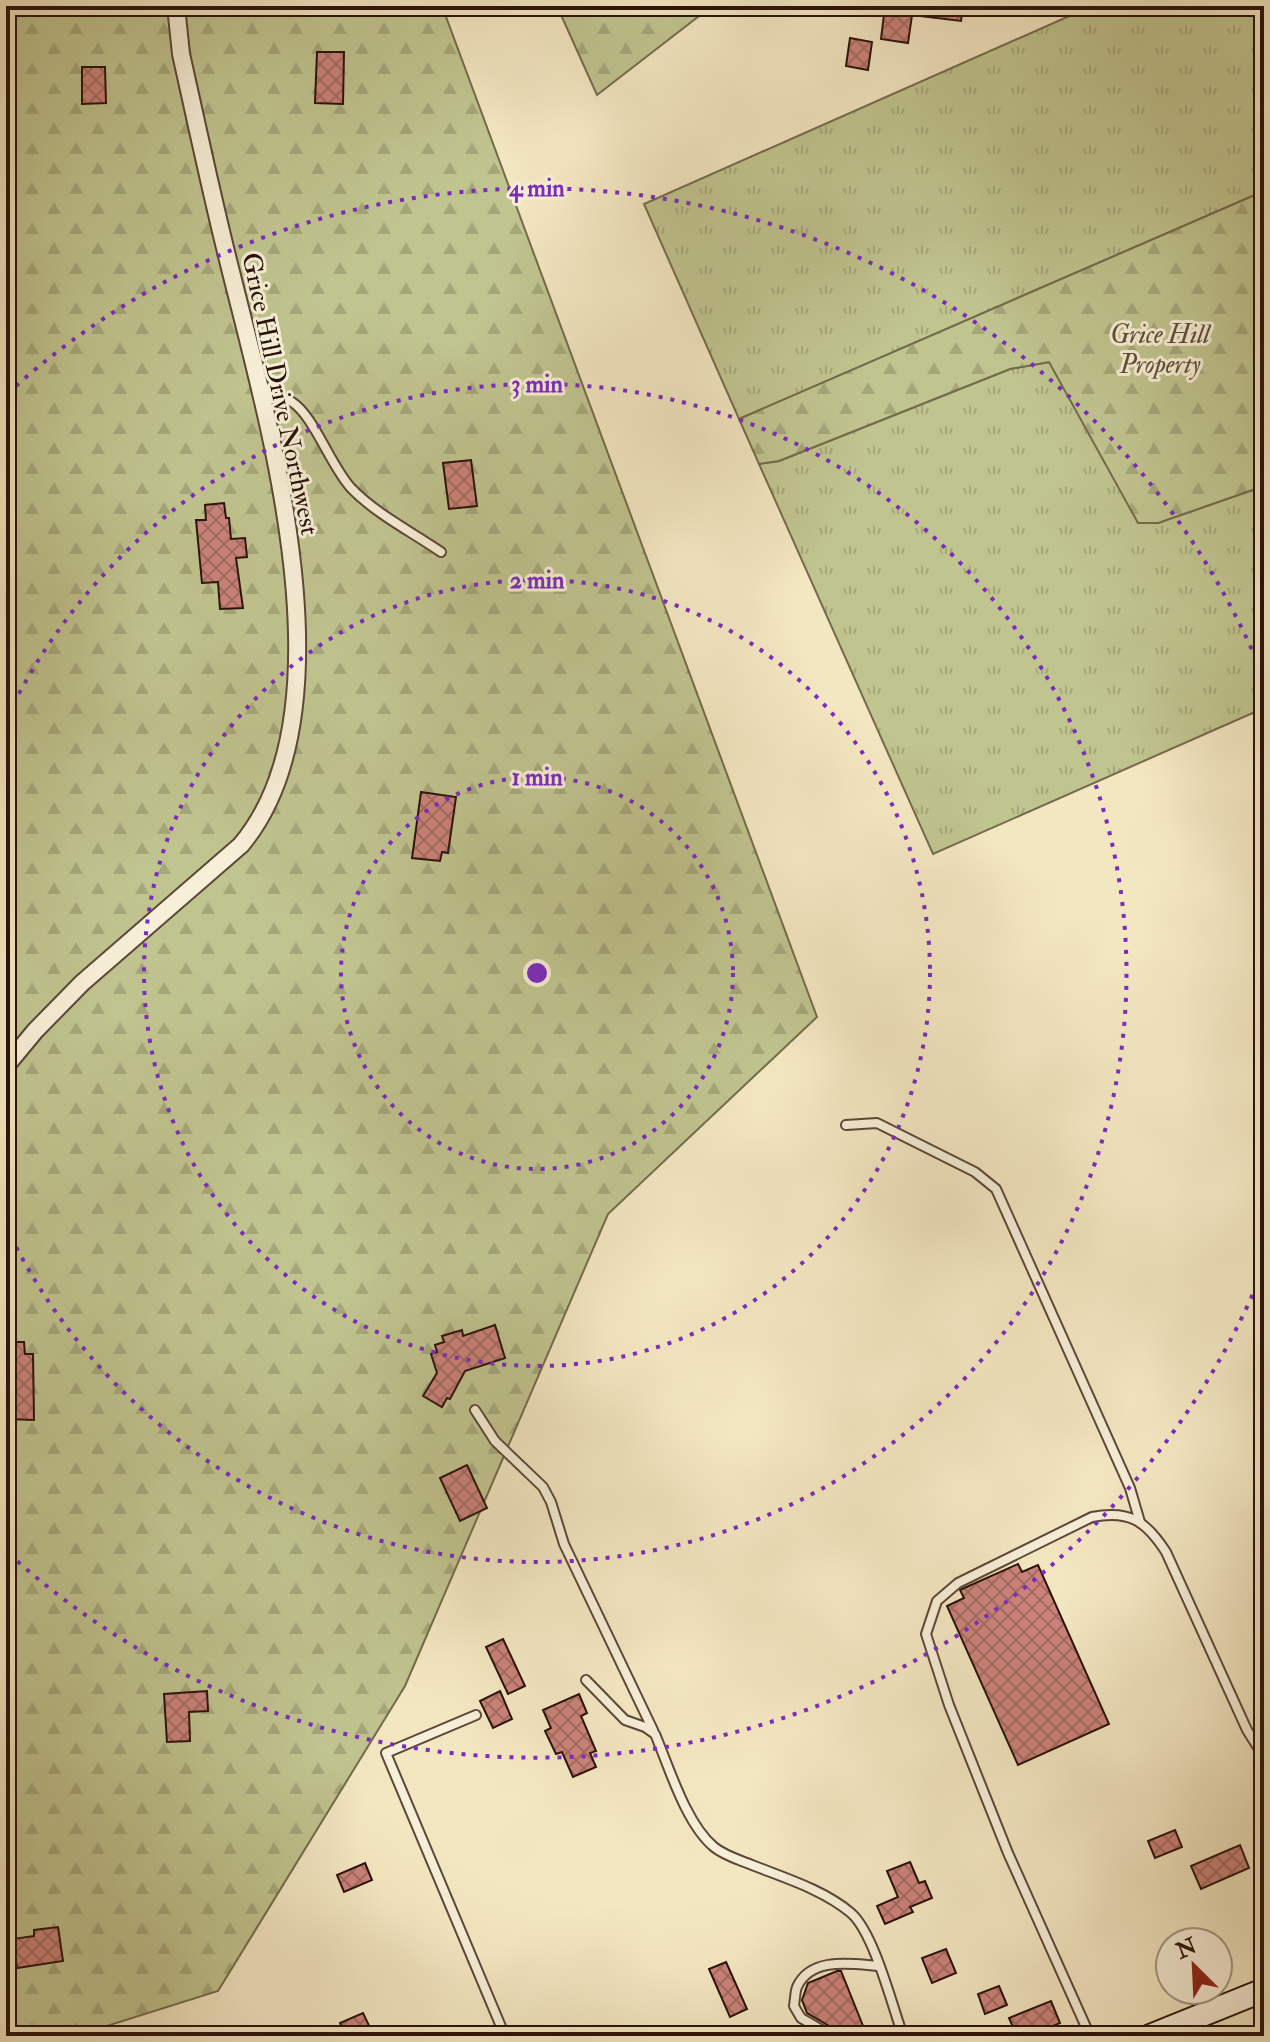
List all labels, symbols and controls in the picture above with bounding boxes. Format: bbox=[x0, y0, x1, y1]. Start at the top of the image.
text: 4 min bbox=[508, 173, 565, 204]
street label: Grice Hill Drive Northwest bbox=[234, 250, 326, 538]
park label: Grice Hill Property bbox=[1110, 319, 1211, 381]
text: 3 min bbox=[511, 369, 563, 400]
text: 2 min bbox=[510, 565, 565, 596]
text: 1 min bbox=[512, 762, 563, 793]
centre of rings bbox=[523, 959, 551, 987]
north arrow bbox=[1154, 1926, 1234, 2006]
text: N bbox=[1171, 1932, 1201, 1966]

